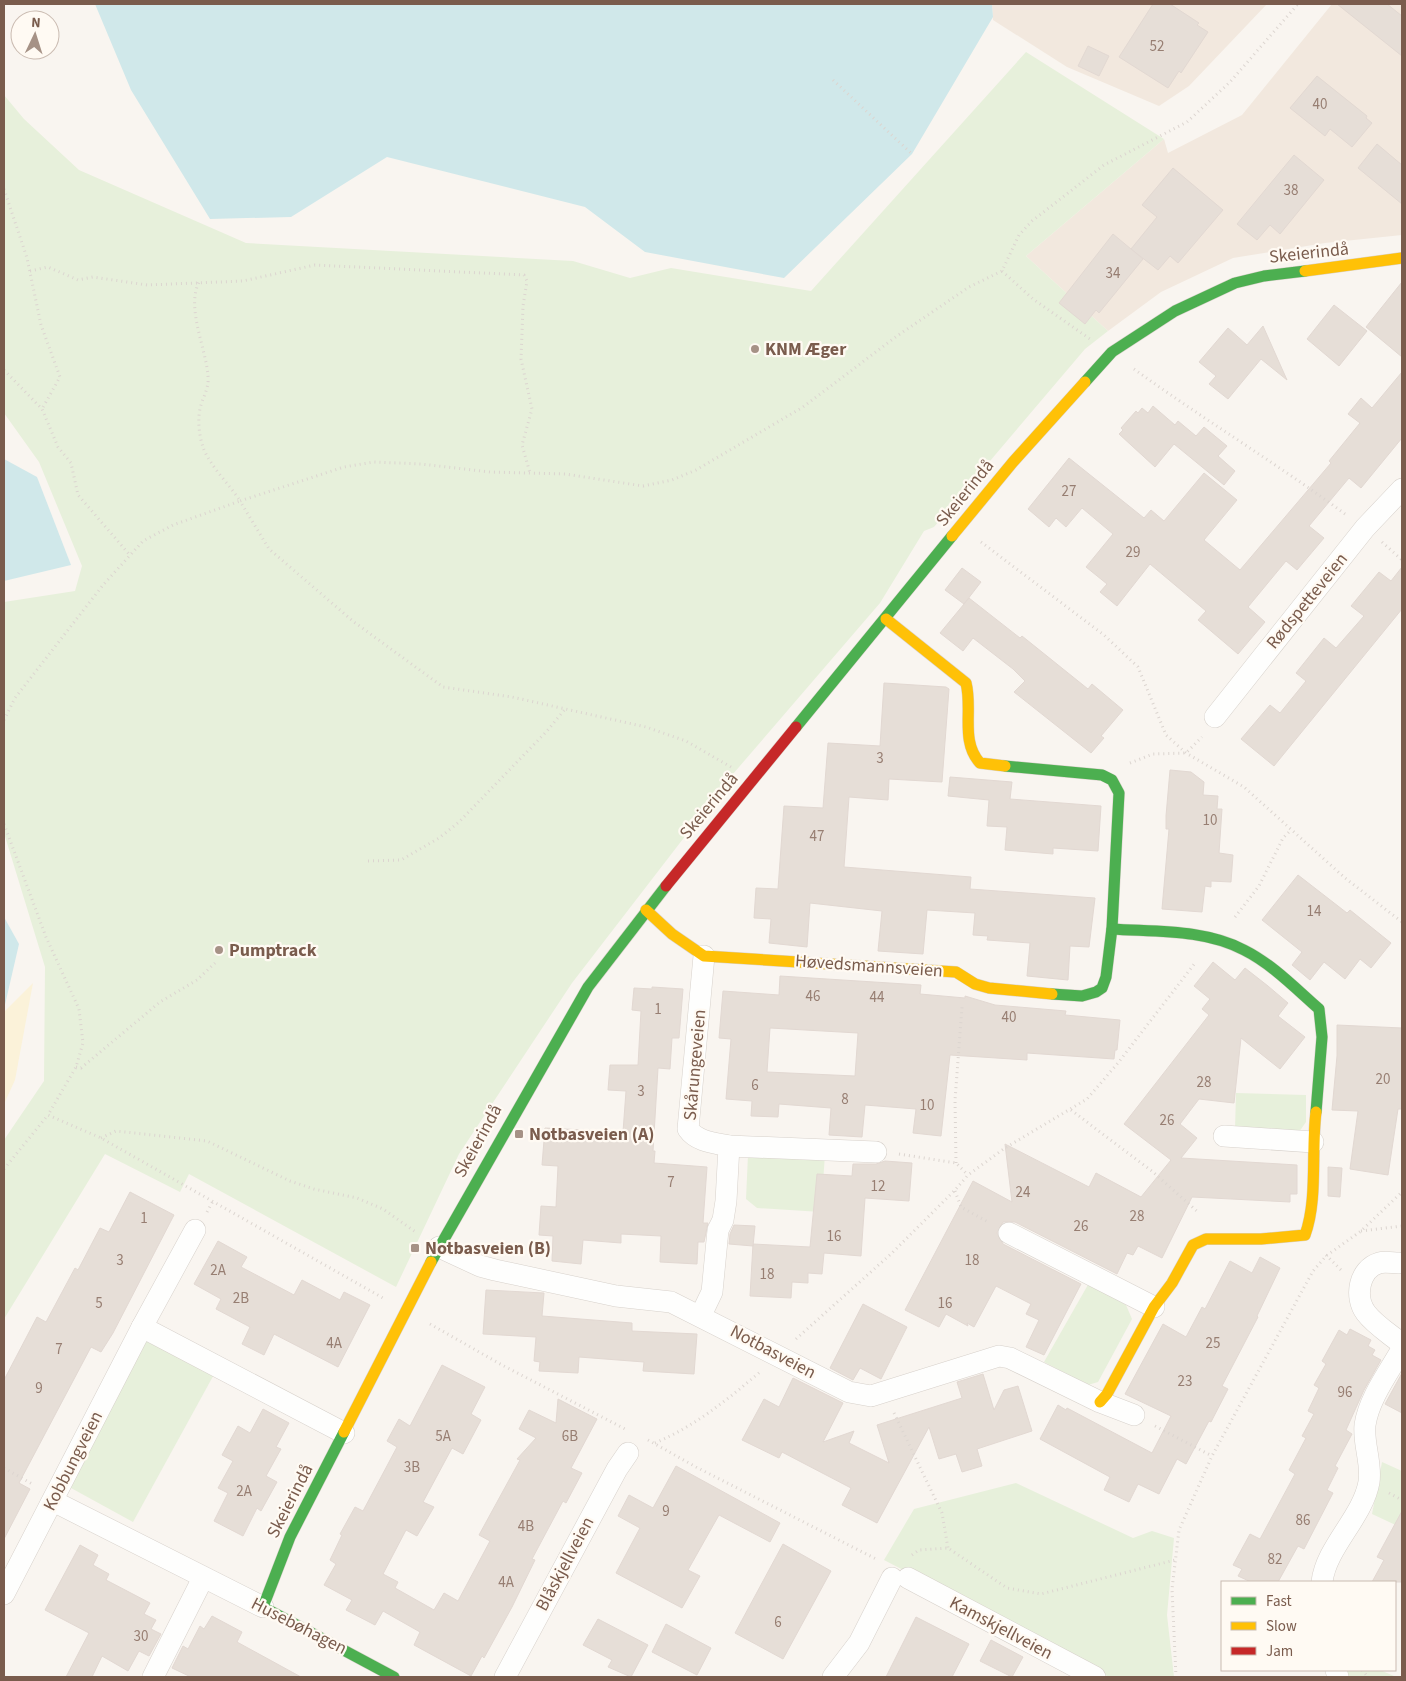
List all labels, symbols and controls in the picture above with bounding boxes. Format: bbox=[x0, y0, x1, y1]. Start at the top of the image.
north arrow bbox=[10, 10, 60, 60]
text: N bbox=[30, 13, 41, 33]
house number: 52 bbox=[1150, 36, 1164, 57]
house number: 40 bbox=[1313, 94, 1327, 115]
house number: 38 bbox=[1284, 180, 1298, 201]
street label: Skeierindå bbox=[1268, 236, 1350, 270]
house number: 34 bbox=[1106, 263, 1121, 284]
place label: KNM Æger bbox=[765, 337, 847, 362]
marker: KNM Æger bbox=[749, 343, 761, 355]
street label: Skeierindå bbox=[930, 454, 1000, 532]
house number: 27 bbox=[1062, 481, 1076, 502]
house number: 29 bbox=[1126, 542, 1140, 563]
street label: Rødspetteveien bbox=[1260, 548, 1354, 654]
house number: 3 bbox=[876, 748, 884, 769]
street label: Skeierindå bbox=[674, 767, 744, 845]
house number: 10 bbox=[1203, 810, 1217, 831]
house number: 47 bbox=[810, 826, 824, 847]
house number: 14 bbox=[1307, 901, 1322, 922]
place label: Pumptrack bbox=[229, 938, 317, 963]
marker: Pumptrack bbox=[213, 944, 225, 956]
street label: Høvedsmannsveien bbox=[794, 948, 944, 984]
house number: 46 bbox=[806, 986, 820, 1007]
house number: 44 bbox=[870, 987, 885, 1008]
house number: 1 bbox=[654, 999, 662, 1020]
house number: 40 bbox=[1002, 1007, 1016, 1028]
street label: Skårungeveien bbox=[678, 1008, 712, 1122]
house number: 20 bbox=[1376, 1069, 1390, 1090]
house number: 28 bbox=[1197, 1072, 1211, 1093]
house number: 6 bbox=[751, 1075, 759, 1096]
house number: 3 bbox=[637, 1081, 645, 1102]
house number: 8 bbox=[841, 1089, 849, 1110]
house number: 10 bbox=[920, 1095, 934, 1116]
street label: Skeierindå bbox=[448, 1100, 508, 1182]
house number: 26 bbox=[1160, 1110, 1174, 1131]
place label: Notbasveien (A) bbox=[529, 1122, 654, 1147]
marker: Notbasveien (A) bbox=[513, 1128, 525, 1140]
house number: 7 bbox=[667, 1172, 675, 1193]
house number: 12 bbox=[871, 1176, 885, 1197]
house number: 24 bbox=[1016, 1182, 1031, 1203]
house number: 28 bbox=[1130, 1206, 1144, 1227]
house number: 1 bbox=[140, 1208, 148, 1229]
house number: 26 bbox=[1074, 1216, 1088, 1237]
house number: 16 bbox=[827, 1226, 841, 1247]
place label: Notbasveien (B) bbox=[425, 1236, 551, 1261]
marker: Notbasveien (B) bbox=[409, 1242, 421, 1254]
house number: 3 bbox=[116, 1250, 124, 1271]
house number: 18 bbox=[965, 1250, 979, 1271]
house number: 2A bbox=[210, 1260, 227, 1281]
house number: 18 bbox=[760, 1264, 774, 1285]
house number: 2B bbox=[233, 1288, 249, 1309]
house number: 5 bbox=[95, 1293, 103, 1314]
house number: 16 bbox=[938, 1293, 952, 1314]
street label: Notbasveien bbox=[726, 1319, 820, 1385]
house number: 4A bbox=[326, 1333, 343, 1354]
house number: 25 bbox=[1206, 1333, 1220, 1354]
house number: 7 bbox=[55, 1339, 63, 1360]
house number: 23 bbox=[1178, 1371, 1192, 1392]
house number: 9 bbox=[35, 1378, 43, 1399]
house number: 96 bbox=[1338, 1382, 1352, 1403]
street label: Kobbungveien bbox=[37, 1407, 109, 1515]
house number: 5A bbox=[435, 1426, 452, 1447]
house number: 6B bbox=[562, 1426, 578, 1447]
house number: 3B bbox=[404, 1457, 420, 1478]
street label: Skeierindå bbox=[261, 1460, 319, 1542]
house number: 2A bbox=[236, 1481, 253, 1502]
house number: 9 bbox=[662, 1501, 670, 1522]
house number: 86 bbox=[1296, 1510, 1310, 1531]
street label: Blåskjellveien bbox=[530, 1512, 600, 1616]
house number: 4B bbox=[518, 1516, 534, 1537]
house number: 82 bbox=[1268, 1549, 1282, 1570]
house number: 4A bbox=[498, 1572, 515, 1593]
legend bbox=[1221, 1581, 1396, 1671]
street label: Kamskjellveien bbox=[945, 1590, 1057, 1666]
street label: Husebøhagen bbox=[247, 1591, 351, 1661]
text: Fast bbox=[1266, 1591, 1292, 1612]
house number: 6 bbox=[774, 1612, 782, 1633]
text: Slow bbox=[1266, 1616, 1297, 1637]
house number: 30 bbox=[134, 1626, 148, 1647]
text: Jam bbox=[1266, 1641, 1293, 1662]

